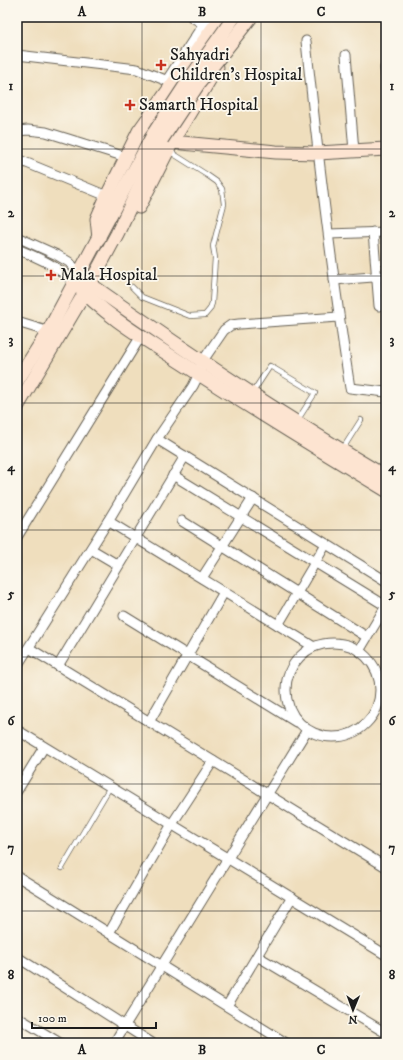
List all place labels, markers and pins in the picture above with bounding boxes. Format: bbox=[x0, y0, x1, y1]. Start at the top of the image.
place label: Sahyadri Children's Hospital bbox=[170, 44, 302, 86]
marker: Sahyadri Children's Hospital bbox=[155, 59, 167, 71]
place label: Samarth Hospital bbox=[139, 94, 258, 116]
marker: Samarth Hospital bbox=[124, 99, 136, 111]
place label: Mala Hospital bbox=[60, 264, 157, 286]
marker: Mala Hospital bbox=[45, 269, 57, 281]

